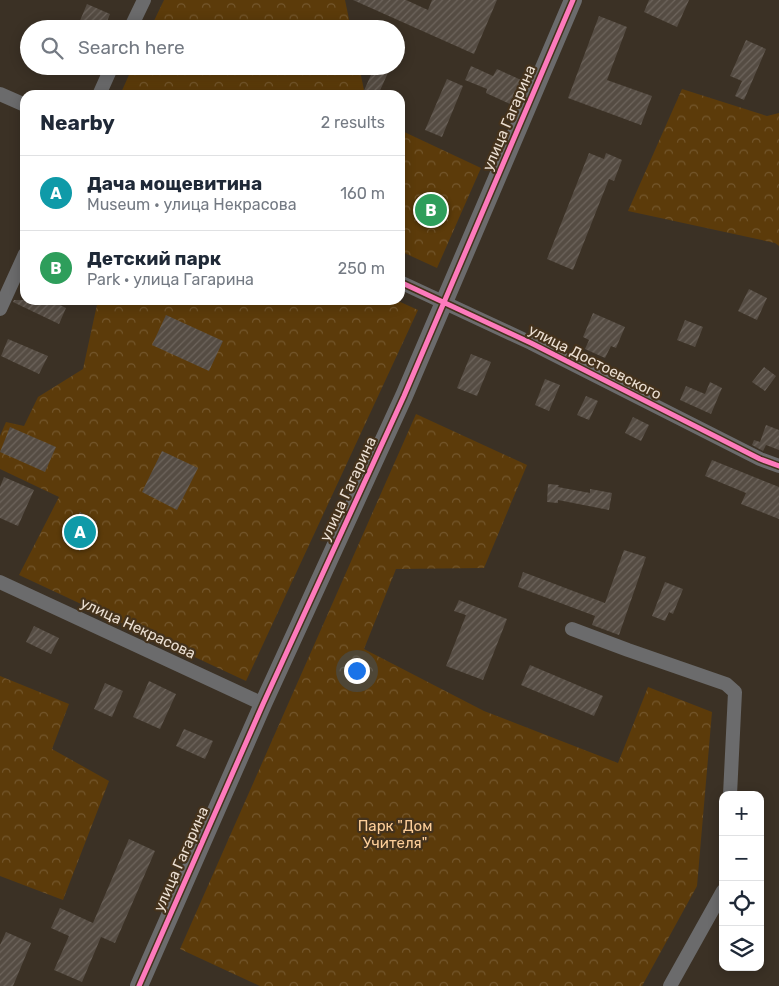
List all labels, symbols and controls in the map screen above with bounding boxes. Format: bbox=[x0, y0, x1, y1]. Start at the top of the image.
search box bbox=[20, 20, 405, 75]
icon: search bbox=[38, 34, 66, 62]
text: Search here bbox=[78, 36, 185, 59]
street label: улица Гагарина bbox=[479, 62, 539, 174]
text: Nearby bbox=[40, 110, 115, 135]
text: 2 results bbox=[321, 113, 385, 132]
text: Дача мощевитина bbox=[87, 172, 262, 195]
text: A bbox=[50, 184, 62, 203]
text: 160 m bbox=[340, 184, 385, 203]
pin: B bbox=[415, 191, 447, 229]
text: Museum · улица Некрасова bbox=[87, 195, 297, 214]
text: Детский парк bbox=[87, 247, 221, 270]
text: B bbox=[50, 259, 62, 278]
text: 250 m bbox=[338, 259, 385, 278]
text: Park · улица Гагарина bbox=[87, 270, 254, 289]
street label: улица Достоевского bbox=[525, 321, 665, 403]
street label: улица Гагарина bbox=[316, 434, 380, 544]
pin: A bbox=[64, 513, 96, 551]
street label: улица Некрасова bbox=[78, 593, 198, 663]
your location bbox=[344, 658, 370, 684]
map controls bbox=[719, 791, 764, 971]
button: + bbox=[719, 791, 764, 836]
street label: улица Гагарина bbox=[150, 804, 212, 914]
park label: Парк "Дом Учителя" bbox=[358, 817, 432, 852]
button: − bbox=[719, 836, 764, 881]
button: locate bbox=[719, 881, 764, 926]
button: layers bbox=[719, 926, 764, 971]

